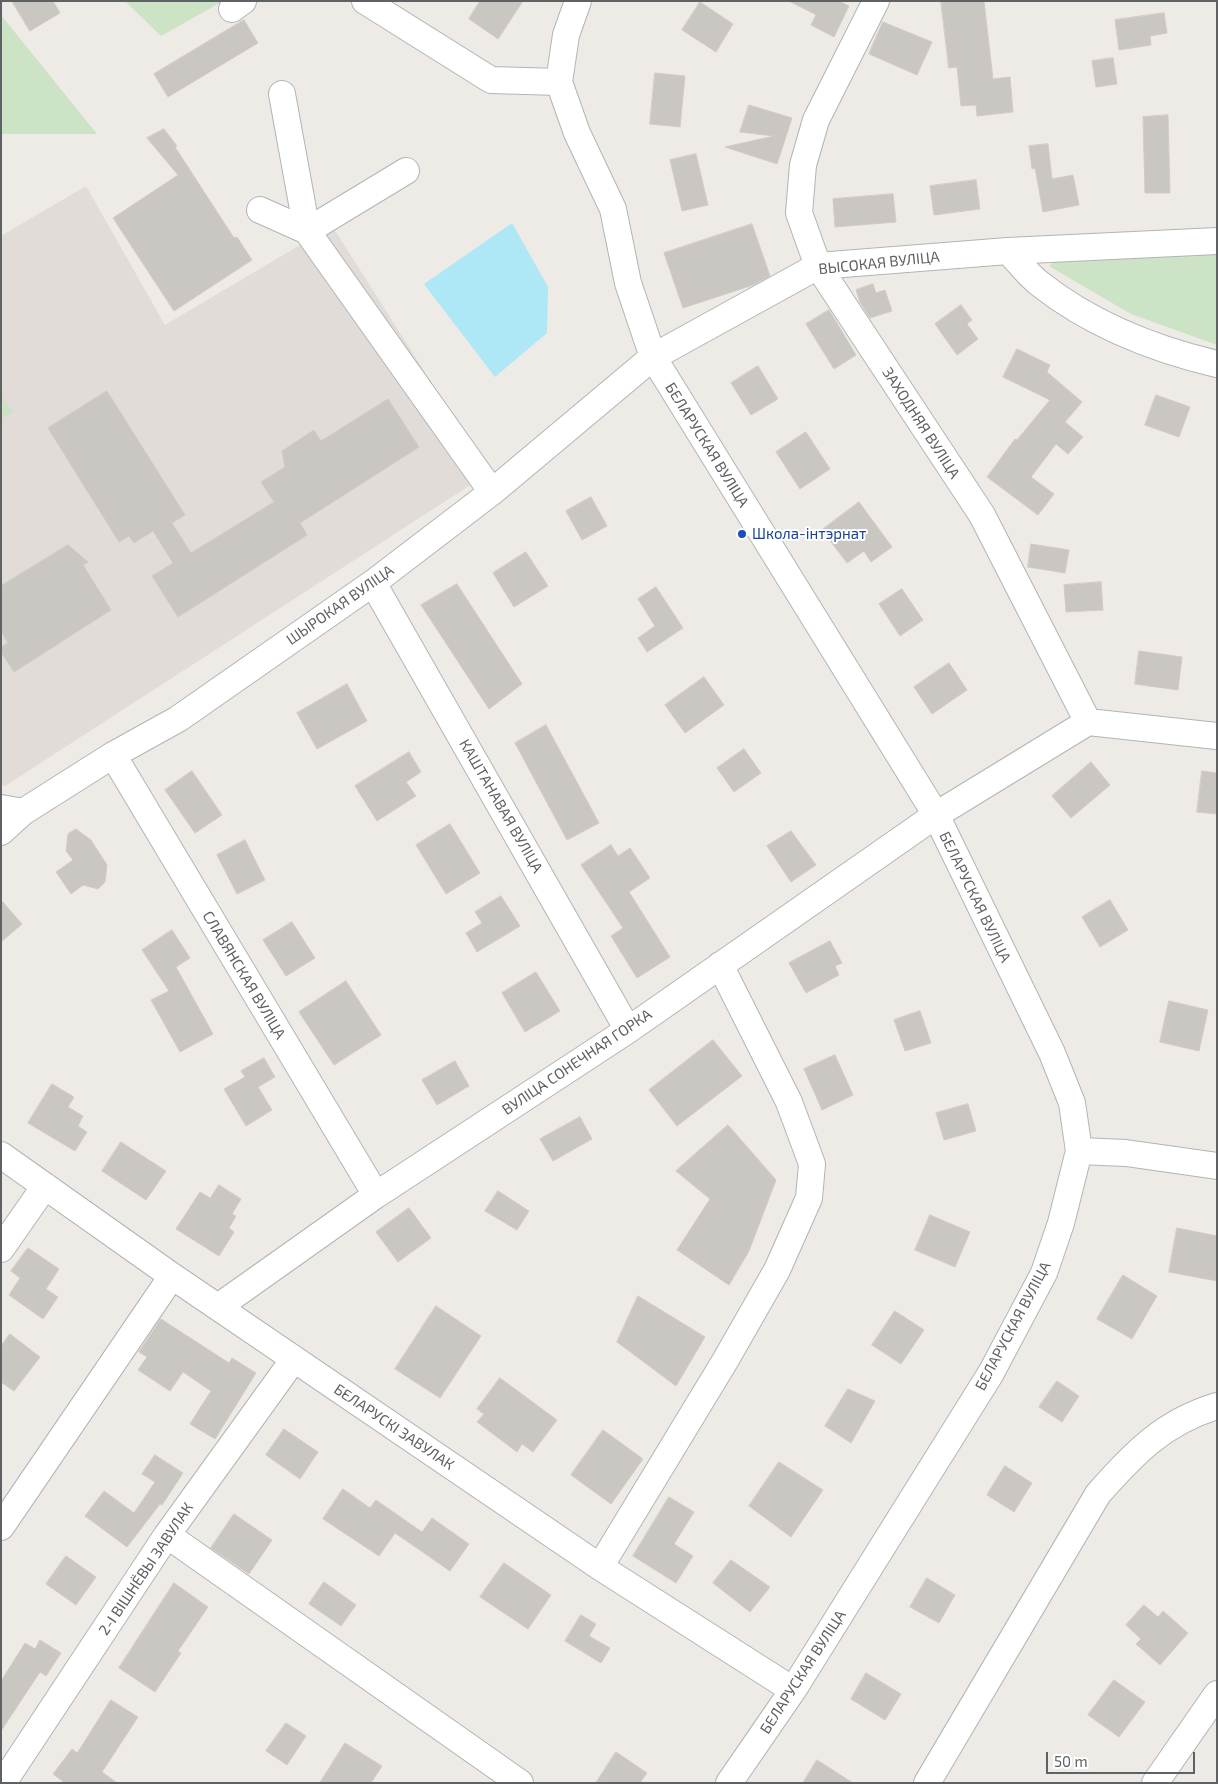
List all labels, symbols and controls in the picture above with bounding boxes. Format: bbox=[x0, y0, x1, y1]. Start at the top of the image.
street label: ВЫСОКАЯ ВУЛІЦА bbox=[818, 248, 940, 278]
street label: ЗАХОДНЯЯ ВУЛІЦА bbox=[878, 364, 964, 482]
street label: БЕЛАРУСКАЯ ВУЛІЦА bbox=[661, 379, 753, 511]
place label: Школа-інтэрнат bbox=[752, 525, 866, 543]
marker: Школа-інтэрнат bbox=[736, 528, 748, 540]
street label: ШЫРОКАЯ ВУЛІЦА bbox=[283, 561, 397, 649]
street label: КАШТАНАВАЯ ВУЛІЦА bbox=[455, 736, 547, 876]
street label: БЕЛАРУСКАЯ ВУЛІЦА bbox=[935, 829, 1015, 965]
street label: СЛАВЯНСКАЯ ВУЛІЦА bbox=[199, 908, 289, 1042]
street label: ВУЛІЦА СОНЕЧНАЯ ГОРКА bbox=[499, 1005, 655, 1119]
street label: БЕЛАРУСКАЯ ВУЛІЦА bbox=[971, 1258, 1055, 1394]
street label: БЕЛАРУСКІ ЗАВУЛАК bbox=[330, 1380, 458, 1474]
street label: 2-І ВІШНЁВЫ ЗАВУЛАК bbox=[95, 1499, 197, 1639]
street label: БЕЛАРУСКАЯ ВУЛІЦА bbox=[756, 1607, 850, 1737]
scale bar bbox=[1048, 1742, 1197, 1774]
text: 50 m bbox=[1054, 1752, 1088, 1770]

